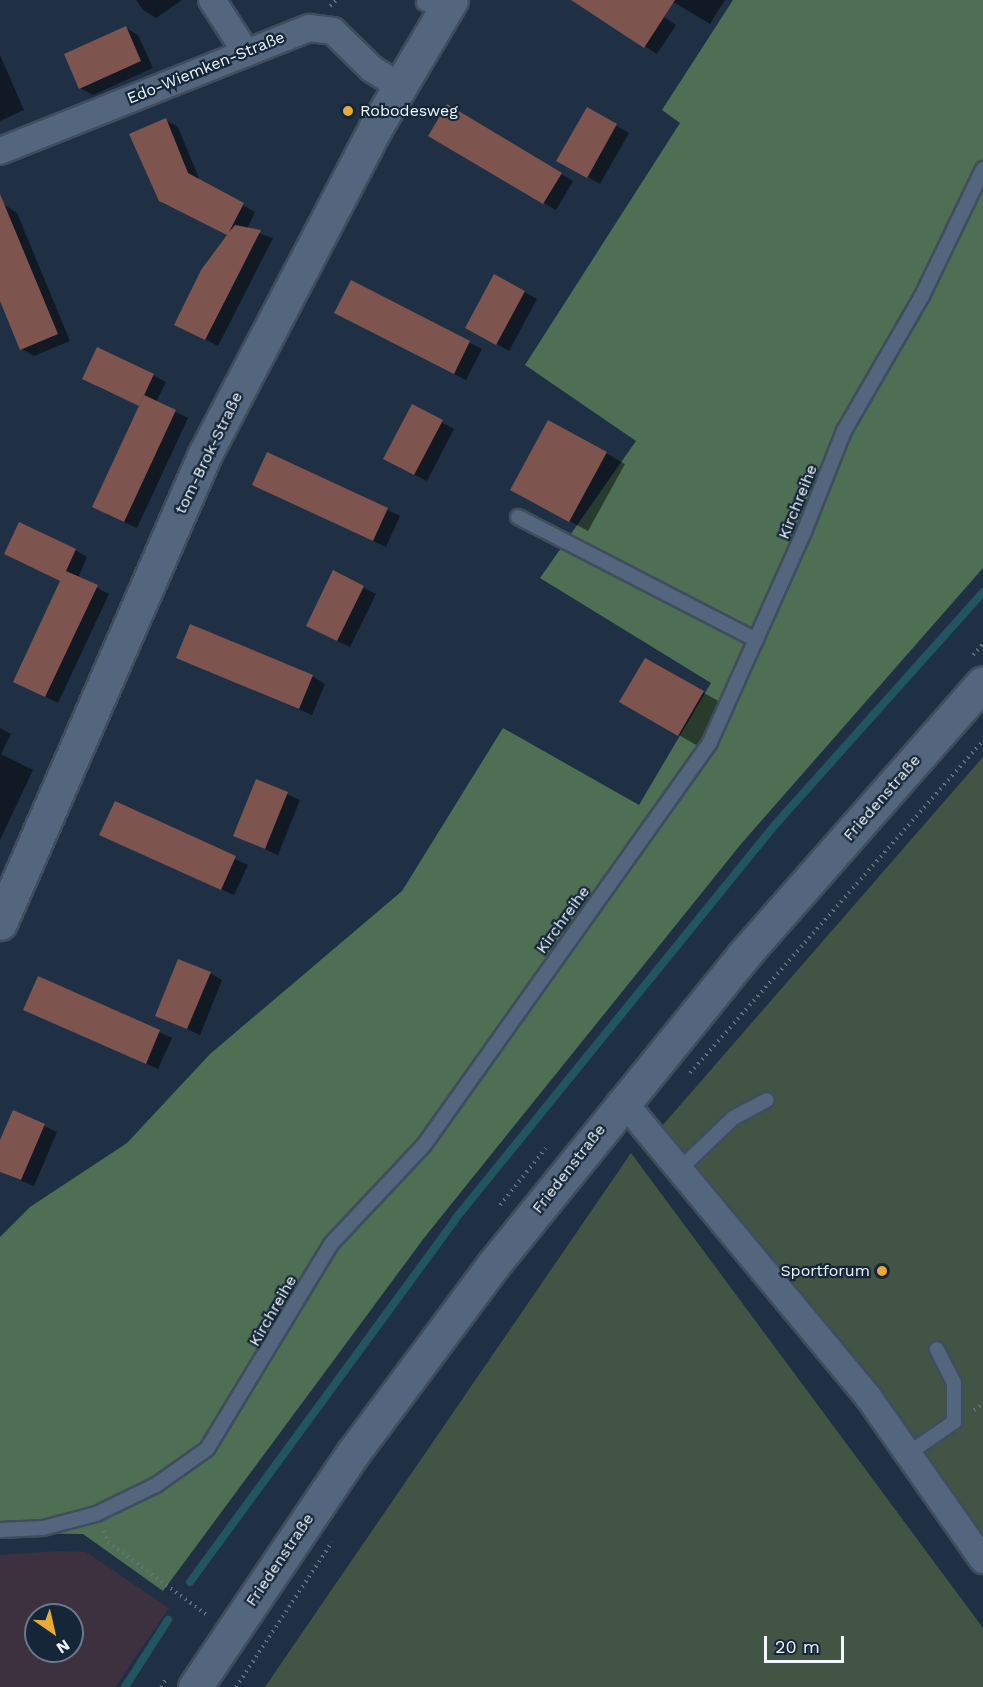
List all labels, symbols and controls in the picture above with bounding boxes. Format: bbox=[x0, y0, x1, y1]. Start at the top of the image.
street label: Edo-Wiemken-Straße bbox=[124, 28, 288, 108]
place label: Robodesweg bbox=[360, 101, 458, 121]
marker: Robodesweg bbox=[341, 104, 355, 118]
street label: tom-Brok-Straße bbox=[171, 389, 247, 517]
street label: Kirchreihe bbox=[774, 462, 822, 542]
street label: Friedenstraße bbox=[839, 751, 925, 845]
street label: Kirchreihe bbox=[532, 882, 594, 958]
street label: Friedenstraße bbox=[528, 1121, 610, 1217]
place label: Sportforum bbox=[780, 1261, 870, 1281]
marker: Sportforum bbox=[875, 1264, 889, 1278]
street label: Kirchreihe bbox=[245, 1272, 301, 1350]
street label: Friedenstraße bbox=[242, 1510, 318, 1610]
north arrow bbox=[24, 1603, 84, 1663]
scale bar bbox=[767, 1624, 846, 1662]
text: N bbox=[53, 1635, 73, 1658]
text: 20 m bbox=[775, 1636, 820, 1657]

